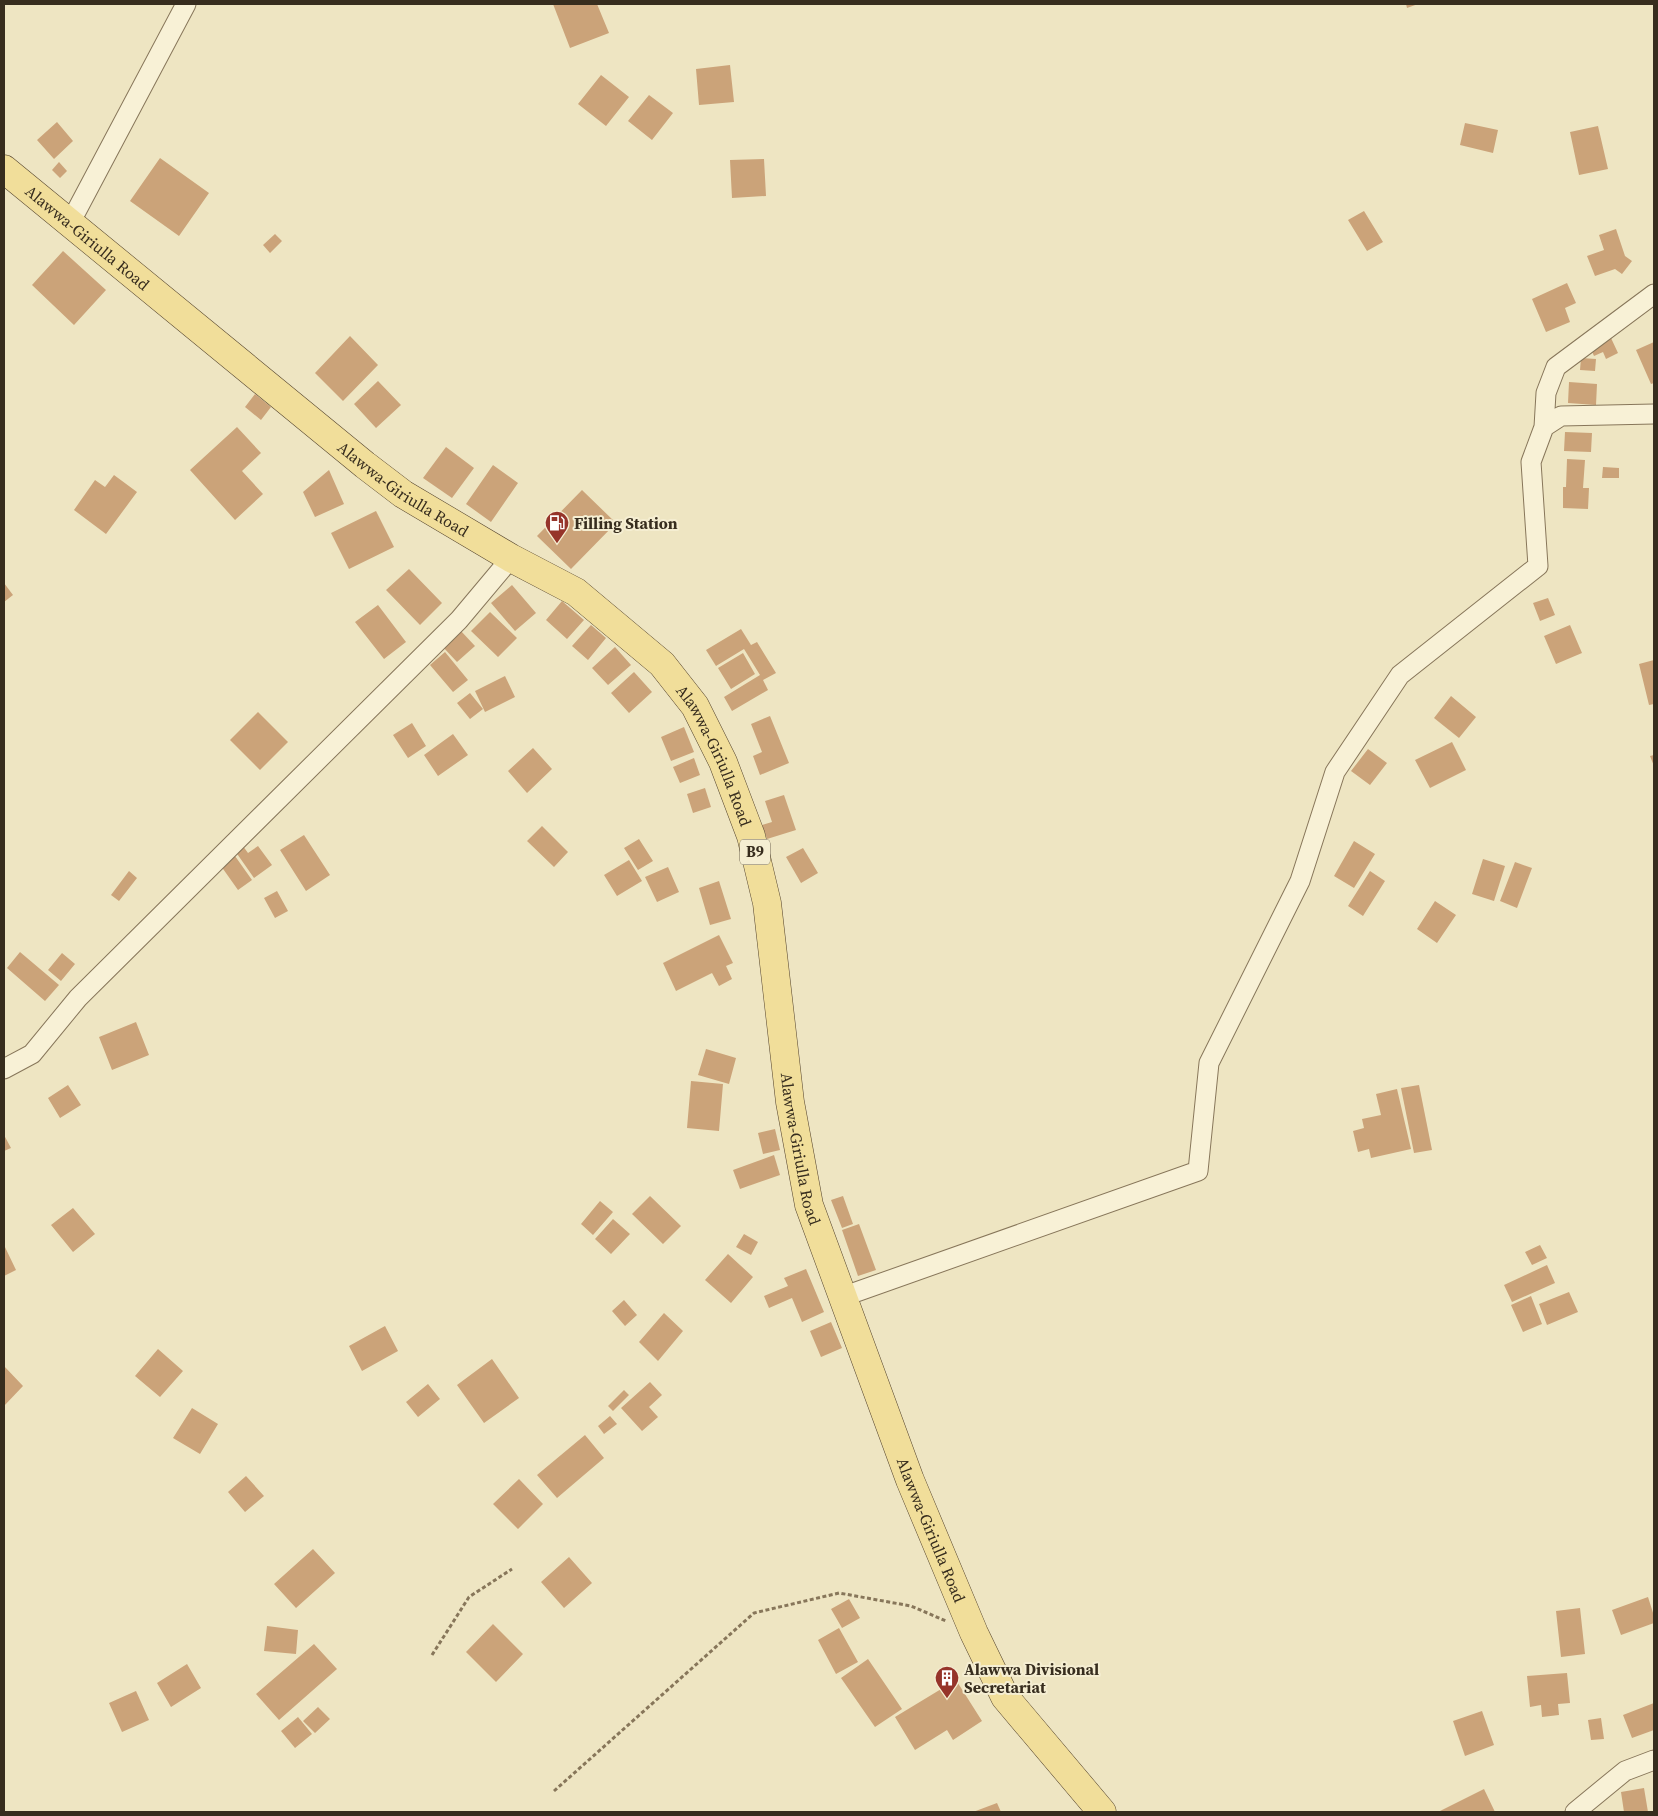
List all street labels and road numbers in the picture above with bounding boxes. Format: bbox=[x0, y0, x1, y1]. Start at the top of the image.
street label: Alawwa-Giriulla Road bbox=[21, 180, 154, 295]
street label: Alawwa-Giriulla Road bbox=[333, 436, 473, 542]
street label: Alawwa-Giriulla Road bbox=[671, 680, 757, 829]
road number: B9 bbox=[740, 840, 770, 864]
street label: Alawwa-Giriulla Road bbox=[776, 1072, 826, 1228]
street label: Alawwa-Giriulla Road bbox=[892, 1455, 971, 1606]

